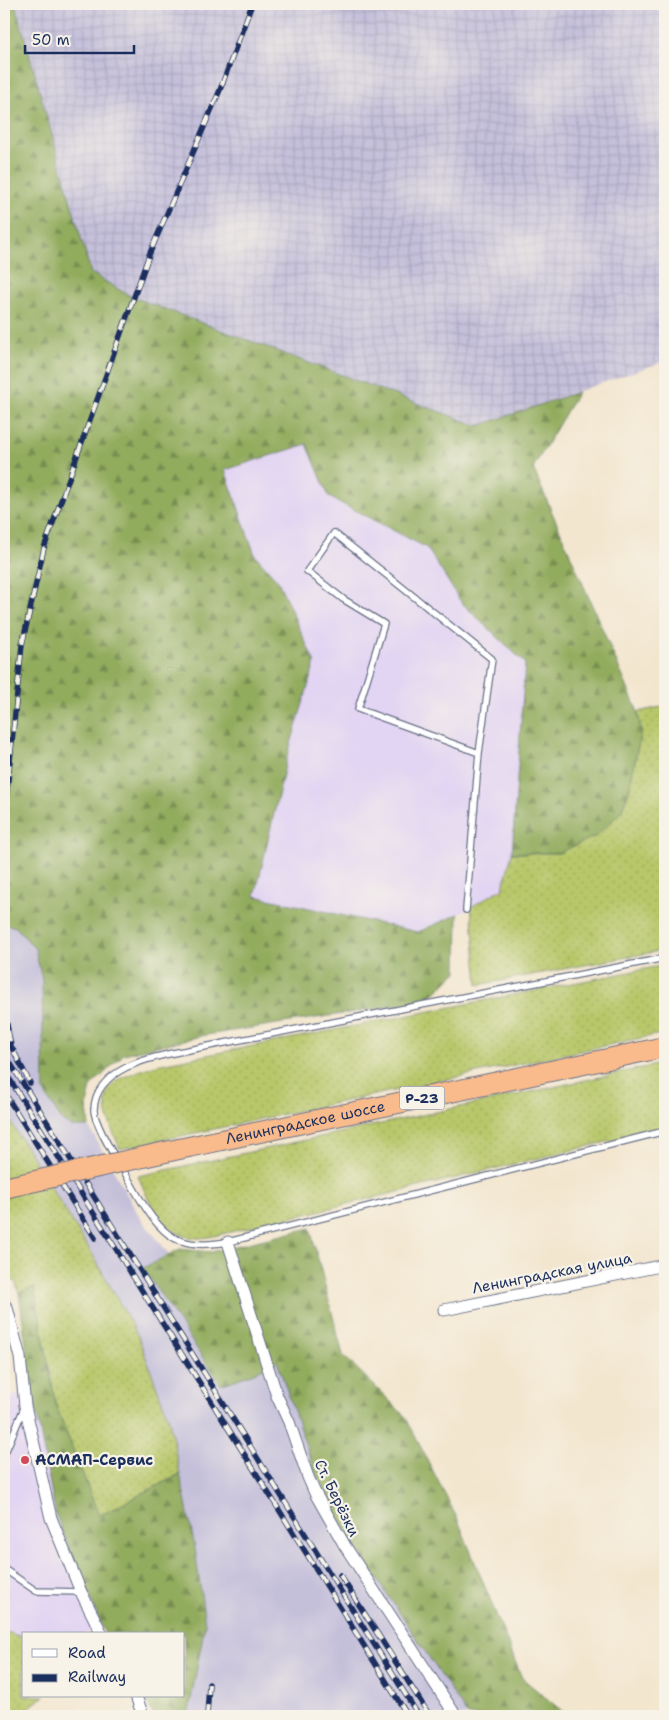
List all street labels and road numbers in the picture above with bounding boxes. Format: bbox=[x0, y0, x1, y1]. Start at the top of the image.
road number: Р-23 bbox=[400, 1086, 444, 1110]
street label: Ленинградское шоссе bbox=[224, 1096, 387, 1149]
street label: Ленинградская улица bbox=[470, 1248, 634, 1298]
street label: Ст. Берёзки bbox=[310, 1456, 364, 1540]

